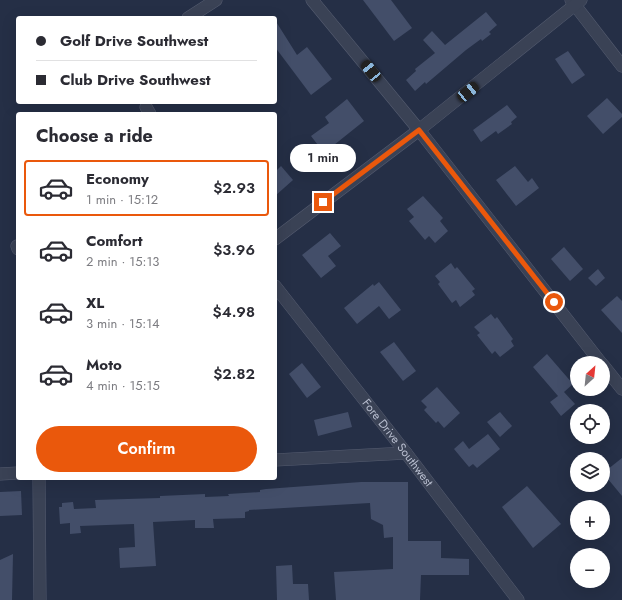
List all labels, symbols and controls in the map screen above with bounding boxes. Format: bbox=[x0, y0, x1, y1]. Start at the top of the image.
text: Golf Drive Southwest bbox=[60, 30, 208, 52]
car bbox=[359, 58, 383, 84]
text: Club Drive Southwest bbox=[60, 69, 211, 91]
car bbox=[455, 80, 481, 104]
text: Choose a ride bbox=[36, 123, 153, 149]
callout: 1 min bbox=[290, 144, 356, 172]
text: 1 min bbox=[307, 148, 339, 167]
text: Economy bbox=[86, 168, 149, 190]
icon: car bbox=[38, 170, 74, 206]
text: $2.93 bbox=[213, 177, 255, 199]
text: 1 min · 15:12 bbox=[86, 190, 158, 209]
route end bbox=[314, 193, 332, 211]
text: Comfort bbox=[86, 230, 143, 252]
icon: car bbox=[38, 232, 74, 268]
text: $3.96 bbox=[213, 239, 255, 261]
text: 2 min · 15:13 bbox=[86, 252, 159, 271]
text: XL bbox=[86, 292, 104, 314]
route start bbox=[545, 293, 563, 311]
icon: car bbox=[38, 294, 74, 330]
text: $4.98 bbox=[213, 301, 255, 323]
text: 3 min · 15:14 bbox=[86, 314, 160, 333]
text: Moto bbox=[86, 354, 122, 376]
icon: car bbox=[38, 356, 74, 392]
north arrow bbox=[570, 356, 610, 396]
map controls bbox=[570, 356, 610, 588]
text: $2.82 bbox=[213, 363, 255, 385]
text: 4 min · 15:15 bbox=[86, 376, 160, 395]
street label: Fore Drive Southwest bbox=[358, 395, 438, 490]
button: locate bbox=[570, 404, 610, 444]
button: Confirm bbox=[36, 426, 257, 472]
button: layers bbox=[570, 452, 610, 492]
button: + bbox=[570, 500, 610, 540]
button: − bbox=[570, 548, 610, 588]

